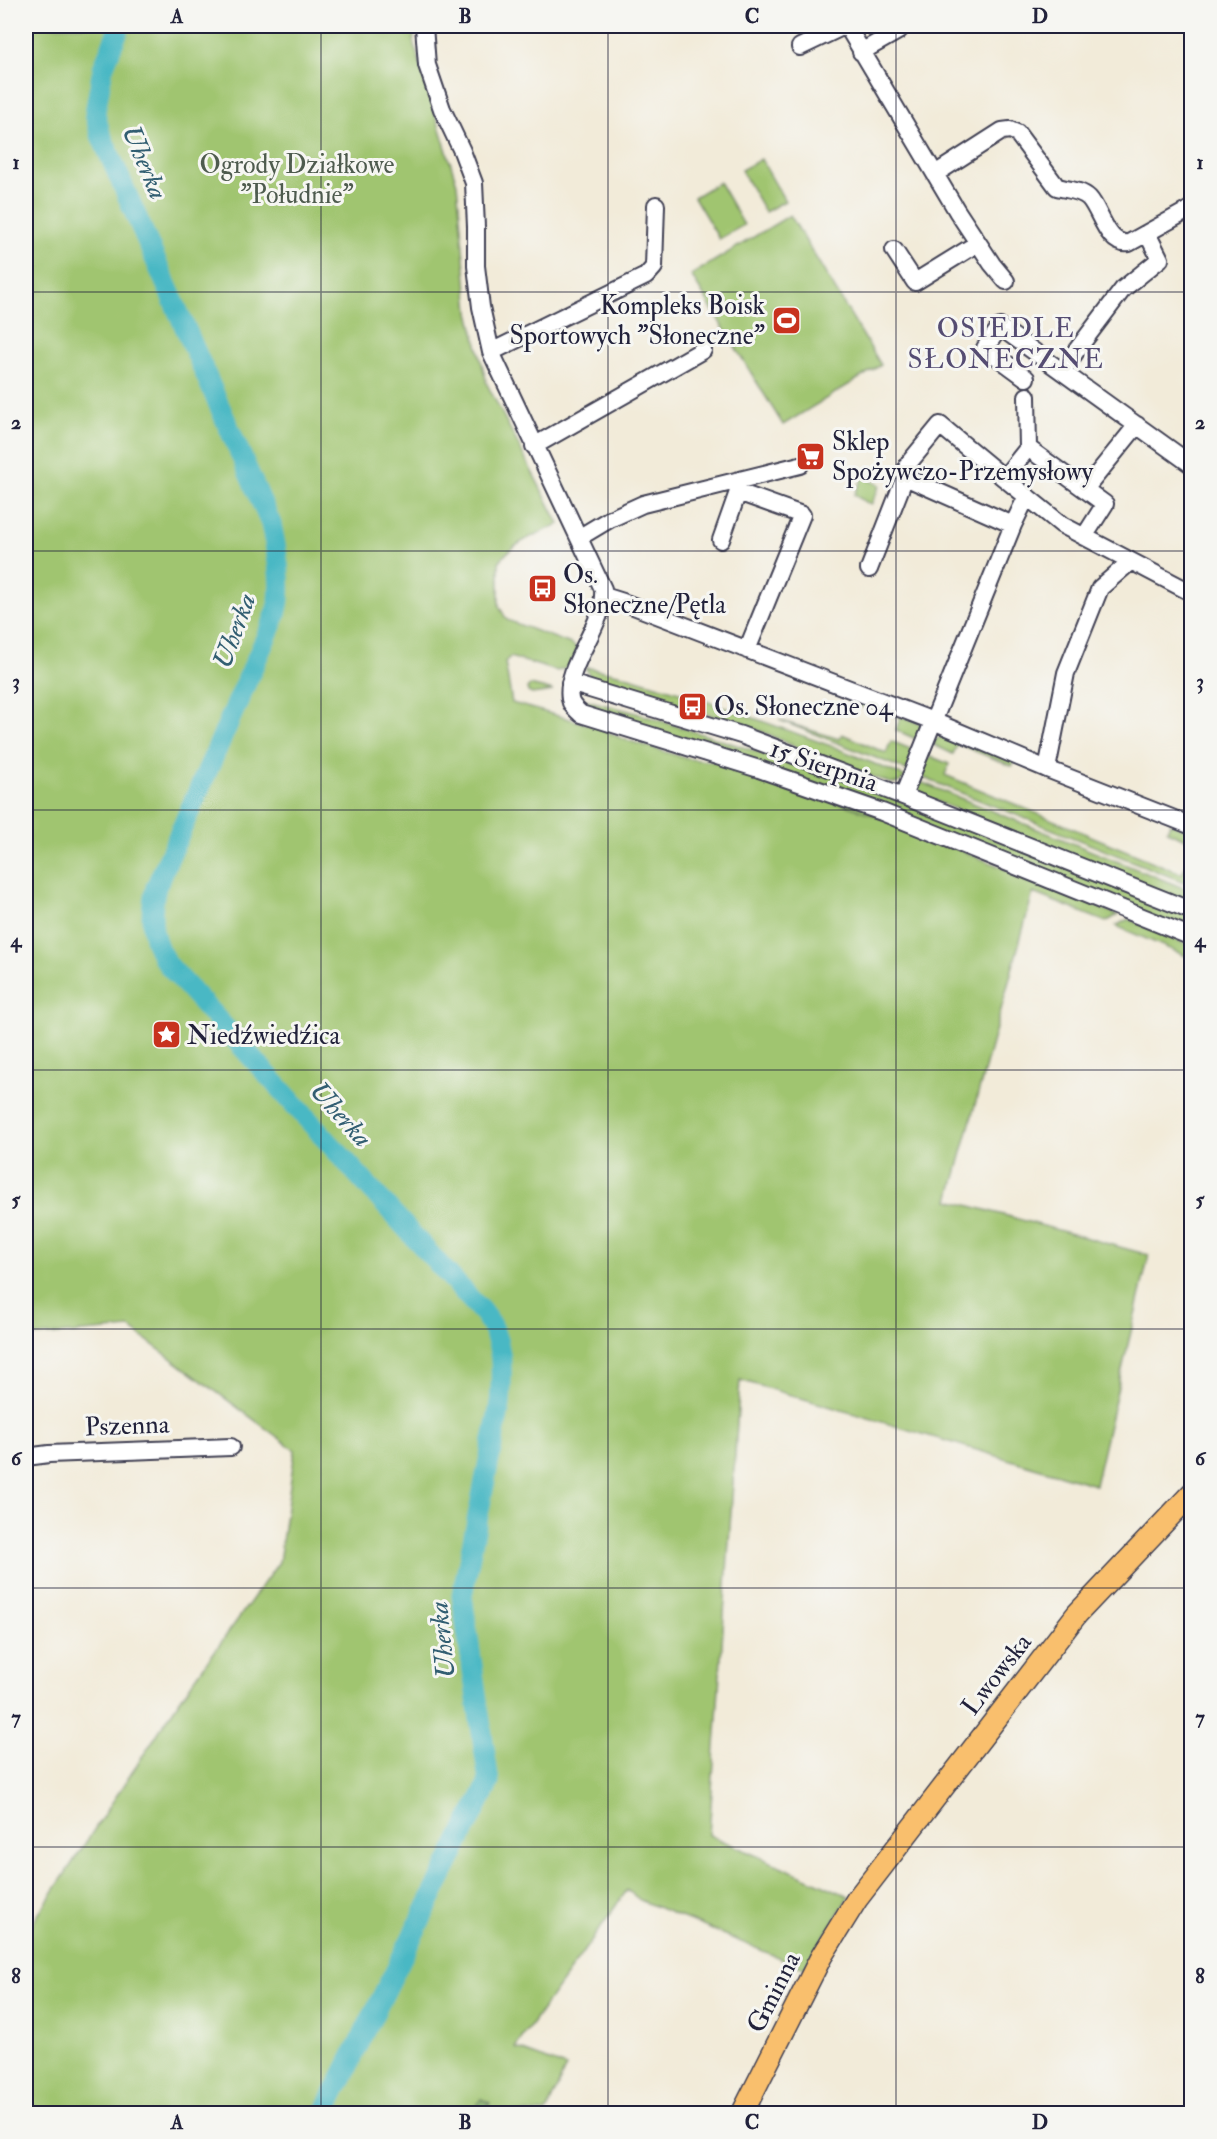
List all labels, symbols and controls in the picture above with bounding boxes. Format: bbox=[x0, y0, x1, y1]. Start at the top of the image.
text: A bbox=[170, 4, 184, 29]
text: B bbox=[458, 4, 472, 29]
text: C bbox=[745, 4, 759, 29]
text: D bbox=[1032, 4, 1048, 29]
water label: Uherka bbox=[114, 120, 175, 204]
park label: Ogrody Działkowe "Południe" bbox=[200, 149, 395, 211]
text: 1 bbox=[12, 150, 20, 175]
text: 1 bbox=[1196, 150, 1204, 175]
place label: Kompleks Boisk Sportowych "Słoneczne" bbox=[510, 290, 766, 353]
sports icon: Kompleks Boisk Sportowych "Słoneczne" bbox=[770, 304, 802, 336]
district label: OSIEDLE SŁONECZNE bbox=[908, 312, 1104, 376]
text: 2 bbox=[11, 410, 21, 435]
text: 2 bbox=[1195, 410, 1205, 435]
place label: Sklep Spożywczo-Przemysłowy bbox=[832, 426, 1094, 489]
supermarket icon: Sklep Spożywczo-Przemysłowy bbox=[795, 440, 827, 472]
place label: Os. Słoneczne/Pętla bbox=[563, 559, 726, 621]
bus stop icon: Os. Słoneczne/Pętla bbox=[526, 573, 558, 605]
water label: Uherka bbox=[206, 589, 263, 673]
text: 3 bbox=[12, 669, 20, 694]
text: 3 bbox=[1196, 669, 1204, 694]
bus stop icon: Os. Słoneczne 04 bbox=[677, 690, 709, 722]
place label: Os. Słoneczne 04 bbox=[714, 691, 893, 723]
street label: 15 Sierpnia bbox=[765, 733, 882, 800]
text: 4 bbox=[10, 928, 23, 953]
text: 4 bbox=[1194, 928, 1207, 953]
place icon: Niedźwiedźica bbox=[150, 1019, 182, 1051]
place label: Niedźwiedźica bbox=[187, 1020, 340, 1052]
water label: Uherka bbox=[302, 1074, 379, 1154]
text: 5 bbox=[12, 1187, 22, 1212]
text: 5 bbox=[1196, 1187, 1206, 1212]
street label: Pszenna bbox=[84, 1409, 170, 1443]
text: 6 bbox=[11, 1446, 23, 1471]
text: 6 bbox=[1195, 1446, 1207, 1471]
water label: Uherka bbox=[422, 1600, 463, 1680]
street label: Lwowska bbox=[955, 1627, 1039, 1722]
text: 7 bbox=[11, 1705, 21, 1730]
text: 7 bbox=[1195, 1705, 1205, 1730]
street label: Gminna bbox=[740, 1946, 808, 2038]
text: 8 bbox=[11, 1964, 21, 1989]
text: 8 bbox=[1195, 1964, 1205, 1989]
text: A bbox=[170, 2110, 184, 2135]
text: B bbox=[458, 2110, 472, 2135]
text: C bbox=[745, 2110, 759, 2135]
text: D bbox=[1032, 2110, 1048, 2135]

